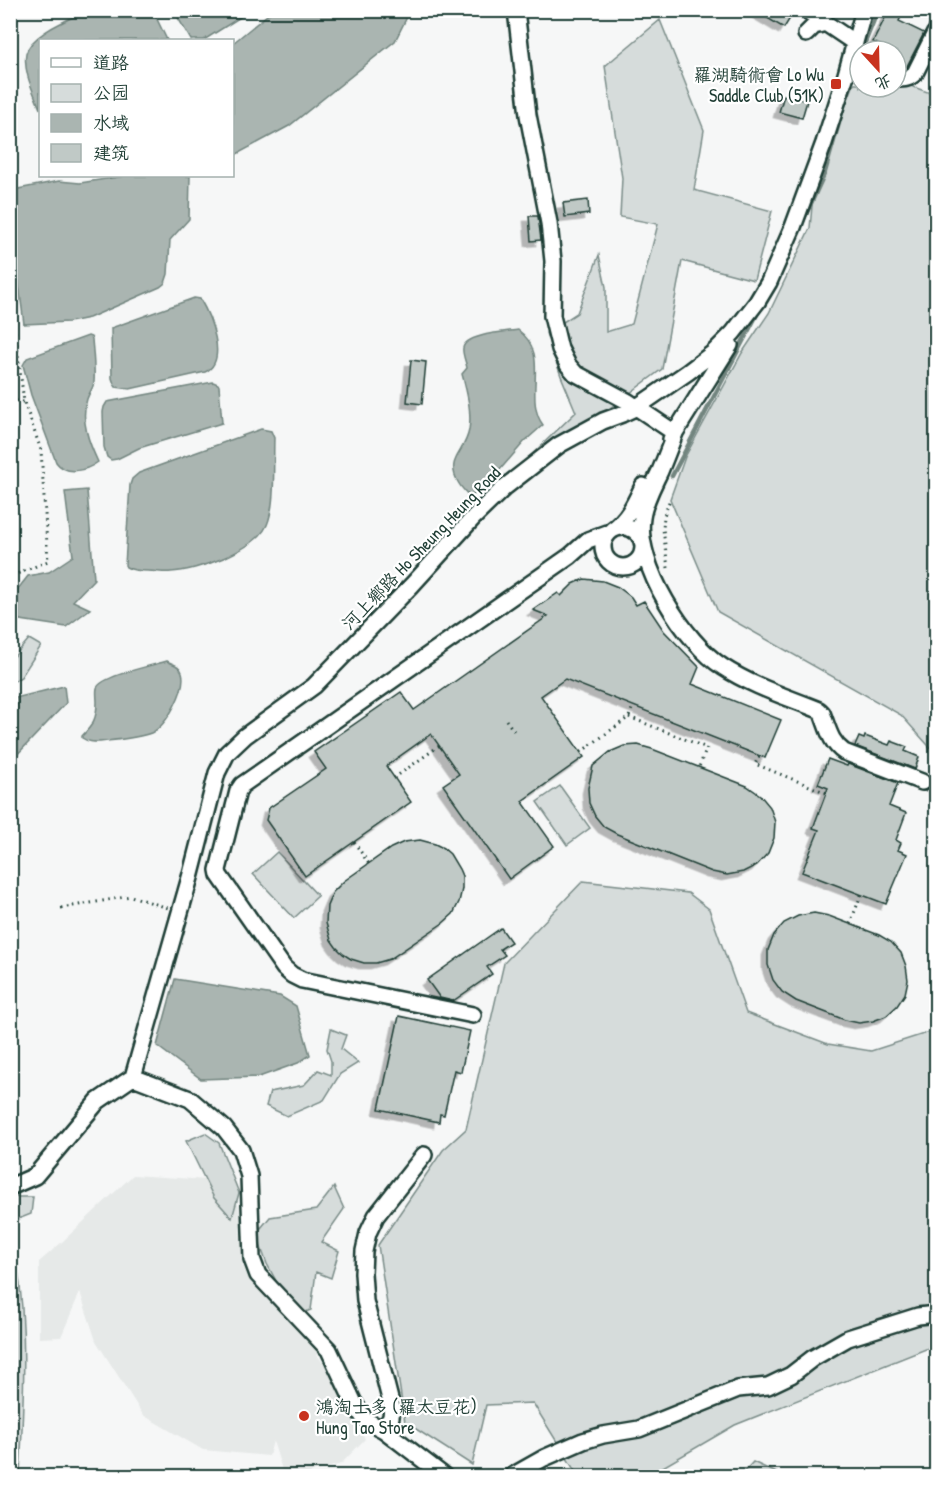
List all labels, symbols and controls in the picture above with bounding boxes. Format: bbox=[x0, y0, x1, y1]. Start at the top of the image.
legend bbox=[39, 39, 234, 177]
north arrow bbox=[848, 39, 908, 99]
text: 道路 bbox=[93, 50, 129, 75]
place label: 羅湖騎術會 Lo Wu Saddle Club (51K) bbox=[693, 62, 824, 108]
text: 北 bbox=[872, 70, 895, 96]
marker: 羅湖騎術會 Lo Wu Saddle Club (51K) bbox=[829, 77, 843, 91]
text: 公园 bbox=[93, 80, 129, 105]
text: 水域 bbox=[93, 110, 129, 135]
text: 建筑 bbox=[93, 140, 129, 165]
street label: 河上鄉路 Ho Sheung Heung Road bbox=[336, 461, 506, 635]
place label: 鴻淘士多 (羅太豆花) Hung Tao Store bbox=[316, 1394, 477, 1440]
marker: 鴻淘士多 (羅太豆花) Hung Tao Store bbox=[297, 1409, 311, 1423]

